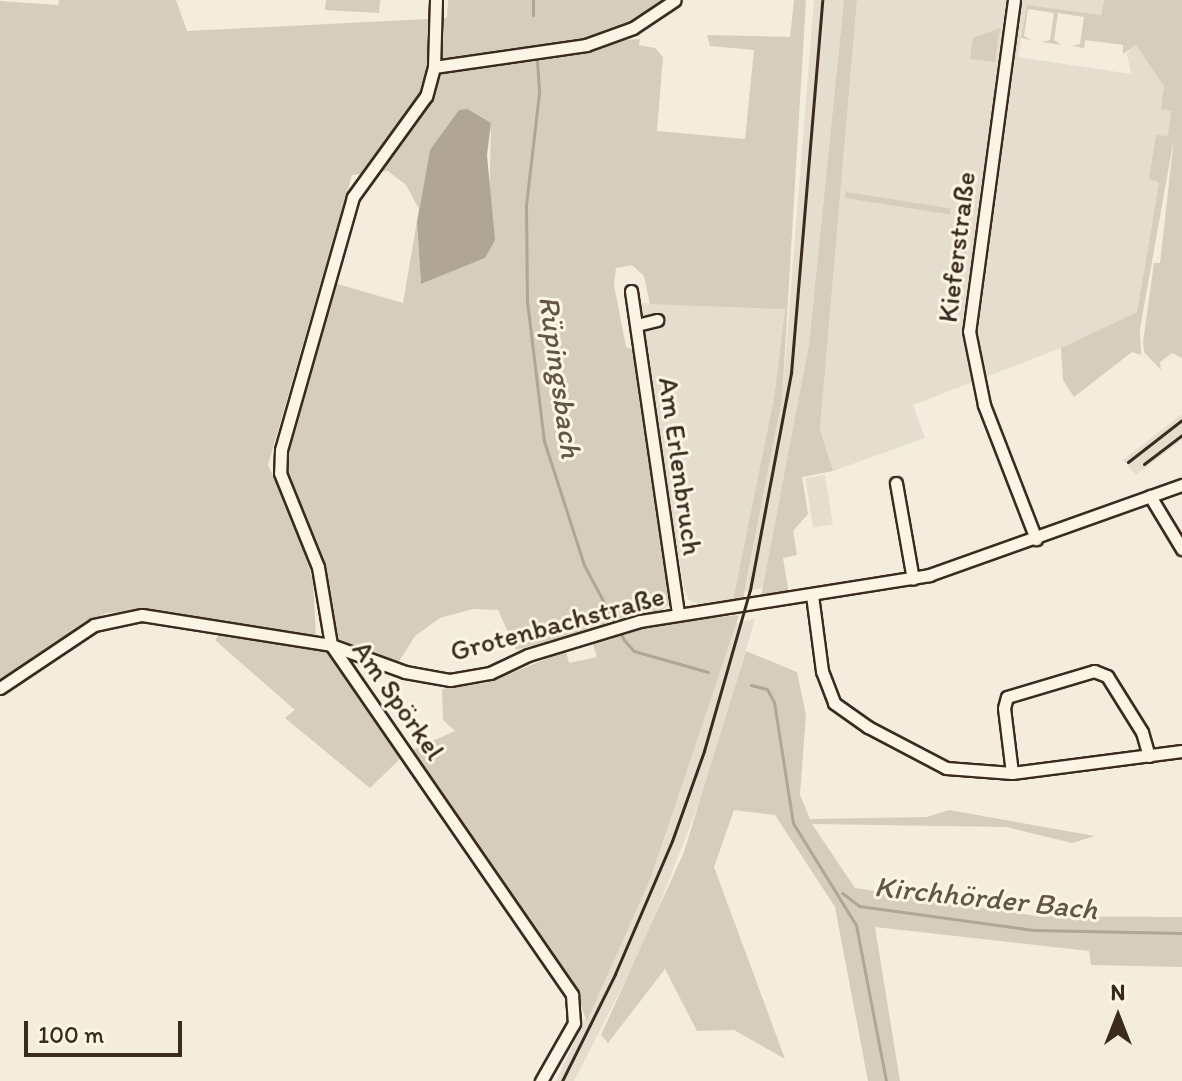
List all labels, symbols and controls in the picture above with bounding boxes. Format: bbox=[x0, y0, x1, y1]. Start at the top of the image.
street label: Kieferstraße bbox=[930, 170, 982, 324]
water label: Rüpingsbach bbox=[531, 294, 589, 460]
street label: Am Erlenbruch bbox=[652, 375, 710, 557]
street label: Grotenbachstraße bbox=[446, 578, 668, 668]
street label: Am Spörkel bbox=[345, 633, 453, 767]
water label: Kirchhörder Bach bbox=[872, 868, 1100, 928]
north arrow bbox=[1078, 977, 1158, 1057]
text: N bbox=[1111, 979, 1125, 1006]
scale bar bbox=[28, 1005, 186, 1055]
text: 100 m bbox=[38, 1020, 104, 1049]

